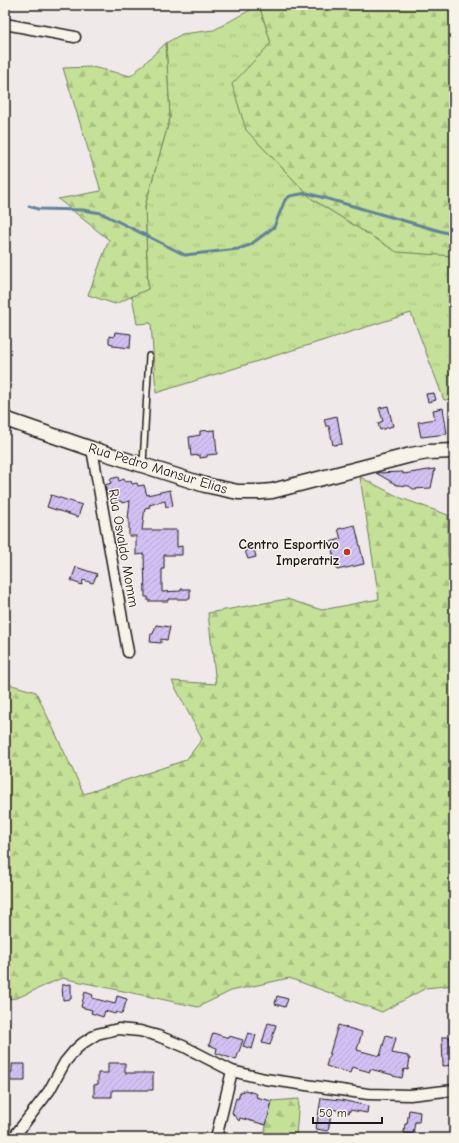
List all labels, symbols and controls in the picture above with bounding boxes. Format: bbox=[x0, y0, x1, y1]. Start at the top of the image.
street label: Rua Pedro Mansur Elias bbox=[86, 439, 229, 498]
street label: Rua Osvaldo Momm bbox=[105, 488, 142, 609]
place label: Centro Esportivo Imperatriz bbox=[238, 536, 339, 569]
marker: Centro Esportivo Imperatriz bbox=[342, 547, 352, 557]
scale bar bbox=[313, 1099, 382, 1125]
text: 50 m bbox=[319, 1106, 347, 1120]

